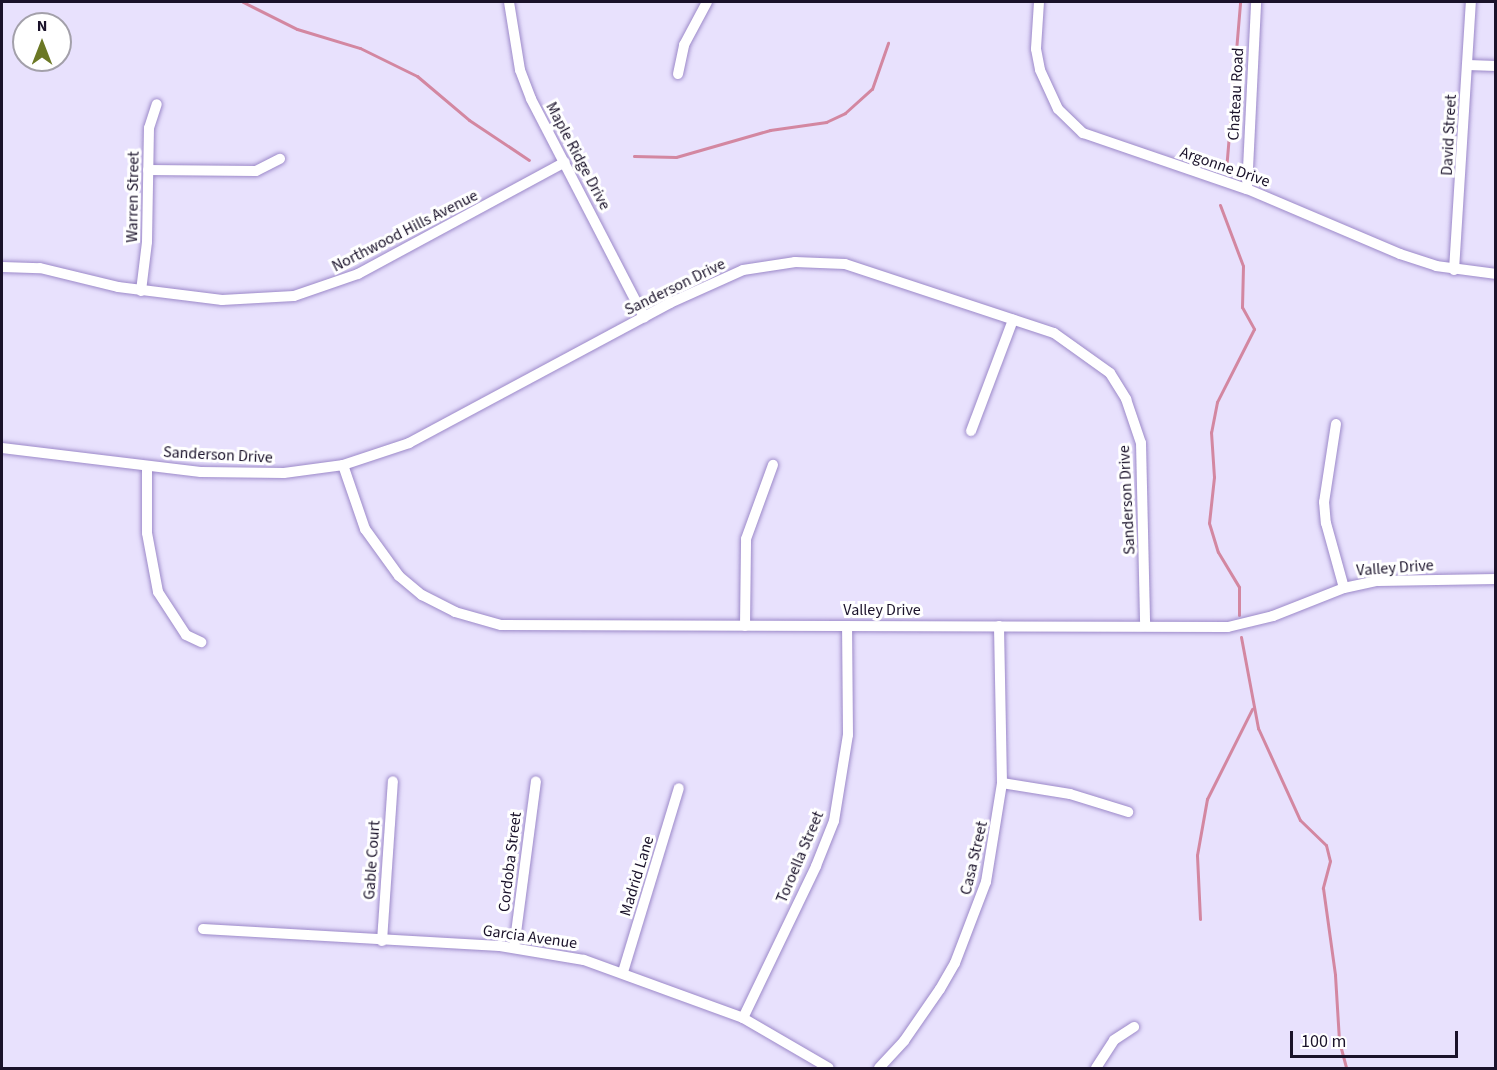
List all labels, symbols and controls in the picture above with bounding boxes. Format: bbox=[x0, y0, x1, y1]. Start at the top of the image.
north arrow bbox=[12, 12, 72, 72]
text: N bbox=[37, 15, 47, 37]
street label: Chateau Road bbox=[1224, 47, 1248, 141]
street label: David Street bbox=[1437, 94, 1461, 176]
street label: Maple Ridge Drive bbox=[542, 99, 614, 213]
street label: Argonne Drive bbox=[1177, 143, 1273, 191]
street label: Warren Street bbox=[123, 151, 143, 243]
street label: Northwood Hills Avenue bbox=[329, 186, 481, 276]
street label: Sanderson Drive bbox=[622, 254, 728, 320]
street label: Sanderson Drive bbox=[163, 443, 273, 467]
street label: Sanderson Drive bbox=[1115, 445, 1139, 555]
street label: Valley Drive bbox=[1356, 556, 1434, 580]
street label: Valley Drive bbox=[843, 600, 921, 620]
street label: Toroella Street bbox=[772, 808, 828, 906]
street label: Cordoba Street bbox=[494, 811, 526, 913]
street label: Casa Street bbox=[956, 819, 992, 897]
street label: Gable Court bbox=[360, 820, 384, 900]
street label: Madrid Lane bbox=[616, 834, 658, 918]
street label: Garcia Avenue bbox=[482, 921, 578, 953]
scale bar bbox=[1293, 1019, 1461, 1057]
text: 100 m bbox=[1301, 1029, 1346, 1054]

